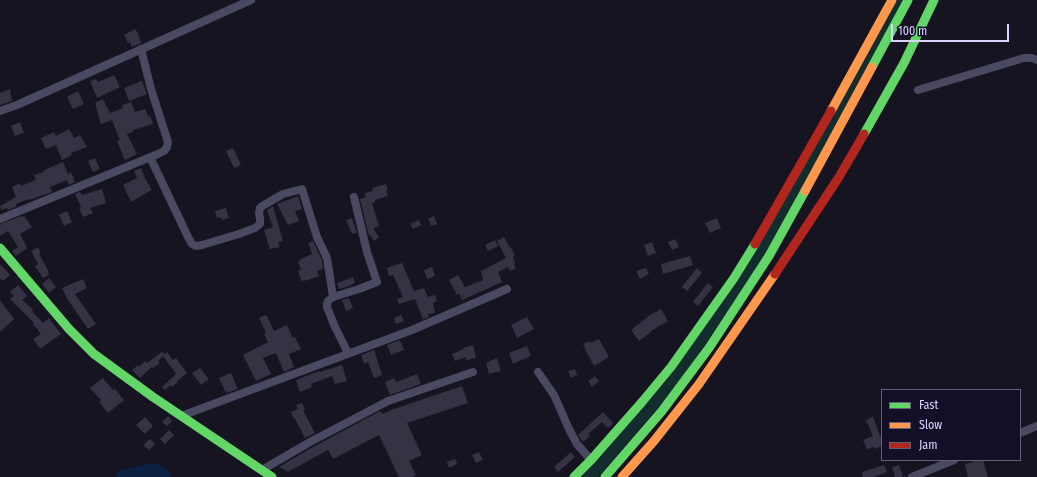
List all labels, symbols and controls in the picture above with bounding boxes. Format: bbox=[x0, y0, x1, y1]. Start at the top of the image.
scale bar bbox=[893, 16, 1011, 42]
text: 100 m bbox=[898, 24, 927, 38]
legend bbox=[881, 389, 1021, 461]
text: Fast bbox=[919, 398, 938, 412]
text: Slow bbox=[919, 418, 942, 432]
text: Jam bbox=[919, 438, 937, 452]

